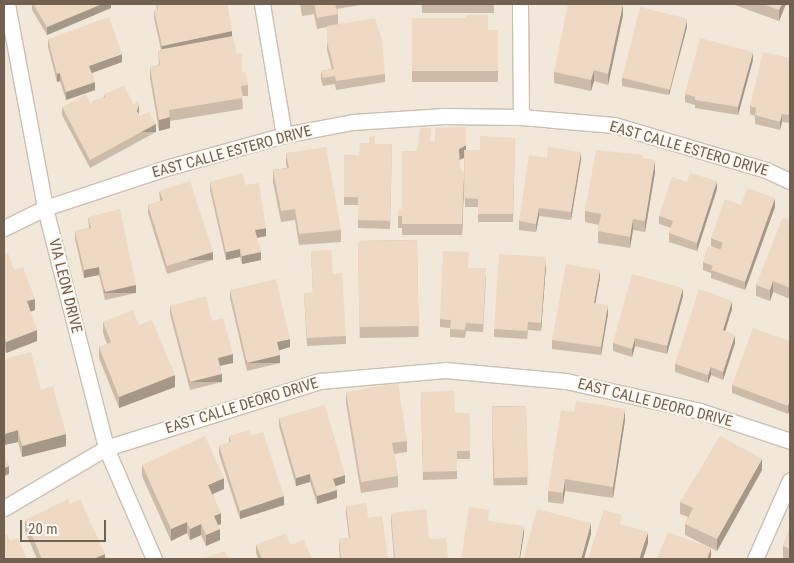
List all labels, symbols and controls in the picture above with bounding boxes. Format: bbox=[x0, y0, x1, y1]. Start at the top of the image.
street label: EAST CALLE ESTERO DRIVE bbox=[607, 118, 771, 180]
street label: EAST CALLE ESTERO DRIVE bbox=[150, 122, 314, 182]
street label: VIA LEON DRIVE bbox=[45, 237, 85, 335]
street label: EAST CALLE DEORO DRIVE bbox=[163, 374, 321, 438]
street label: EAST CALLE DEORO DRIVE bbox=[576, 375, 734, 431]
scale bar bbox=[22, 510, 109, 542]
text: 20 m bbox=[28, 520, 58, 538]

